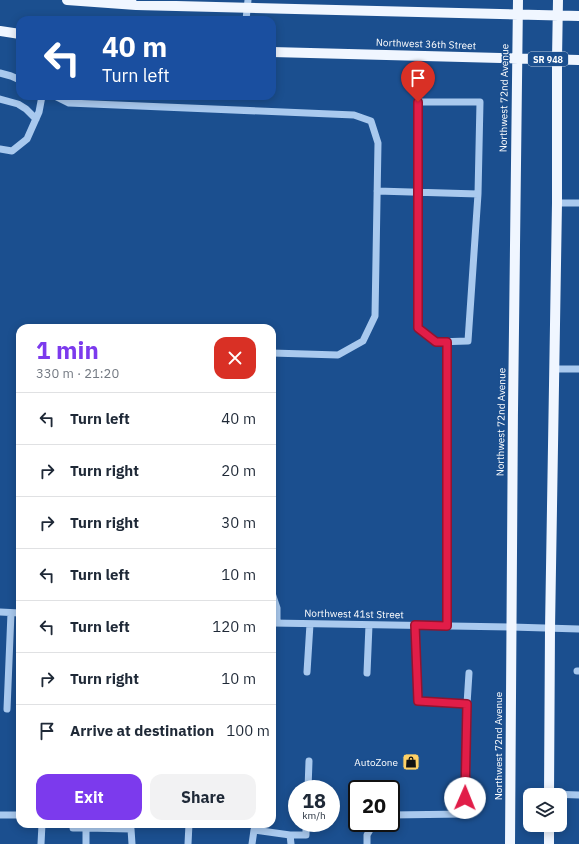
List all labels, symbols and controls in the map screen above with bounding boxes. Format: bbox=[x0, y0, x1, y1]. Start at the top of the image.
text: 40 m bbox=[102, 28, 167, 65]
icon: left bbox=[36, 32, 88, 84]
street label: Northwest 36th Street bbox=[376, 36, 477, 52]
street label: Northwest 72nd Avenue bbox=[497, 43, 511, 152]
road number: SR 948 bbox=[528, 52, 568, 66]
pin bbox=[401, 61, 435, 102]
text: Turn left bbox=[102, 64, 170, 87]
icon: arrive bbox=[407, 67, 429, 89]
text: 1 min bbox=[36, 334, 99, 366]
button: close bbox=[214, 337, 256, 379]
text: 330 m · 21:20 bbox=[36, 365, 119, 382]
street label: Northwest 72nd Avenue bbox=[494, 367, 508, 476]
icon: left bbox=[36, 408, 58, 430]
text: Turn left bbox=[70, 409, 130, 428]
text: 40 m bbox=[221, 409, 256, 428]
icon: right bbox=[36, 460, 58, 482]
text: Turn right bbox=[70, 461, 139, 480]
text: 20 m bbox=[221, 461, 256, 480]
icon: right bbox=[36, 512, 58, 534]
text: Turn right bbox=[70, 513, 139, 532]
text: 30 m bbox=[221, 513, 256, 532]
icon: left bbox=[36, 564, 58, 586]
text: Turn left bbox=[70, 565, 130, 584]
text: 10 m bbox=[221, 565, 256, 584]
street label: Northwest 41st Street bbox=[304, 607, 404, 621]
icon: left bbox=[36, 616, 58, 638]
text: Turn left bbox=[70, 617, 130, 636]
text: 120 m bbox=[212, 617, 256, 636]
icon: right bbox=[36, 668, 58, 690]
text: Turn right bbox=[70, 669, 139, 688]
text: 10 m bbox=[221, 669, 256, 688]
street label: Northwest 72nd Avenue bbox=[492, 691, 505, 800]
icon: arrive bbox=[36, 720, 58, 742]
text: Arrive at destination bbox=[70, 721, 214, 740]
text: 100 m bbox=[226, 721, 270, 740]
shop icon: AutoZone bbox=[401, 752, 421, 772]
place label: AutoZone bbox=[354, 756, 398, 769]
button: Exit bbox=[36, 774, 142, 820]
button: Share bbox=[150, 774, 256, 820]
position arrow bbox=[444, 777, 486, 819]
speed limit sign: 20 bbox=[348, 780, 400, 832]
text: 18 bbox=[302, 787, 326, 814]
map controls bbox=[523, 788, 567, 832]
button: layers bbox=[523, 788, 567, 832]
text: km/h bbox=[302, 809, 326, 822]

